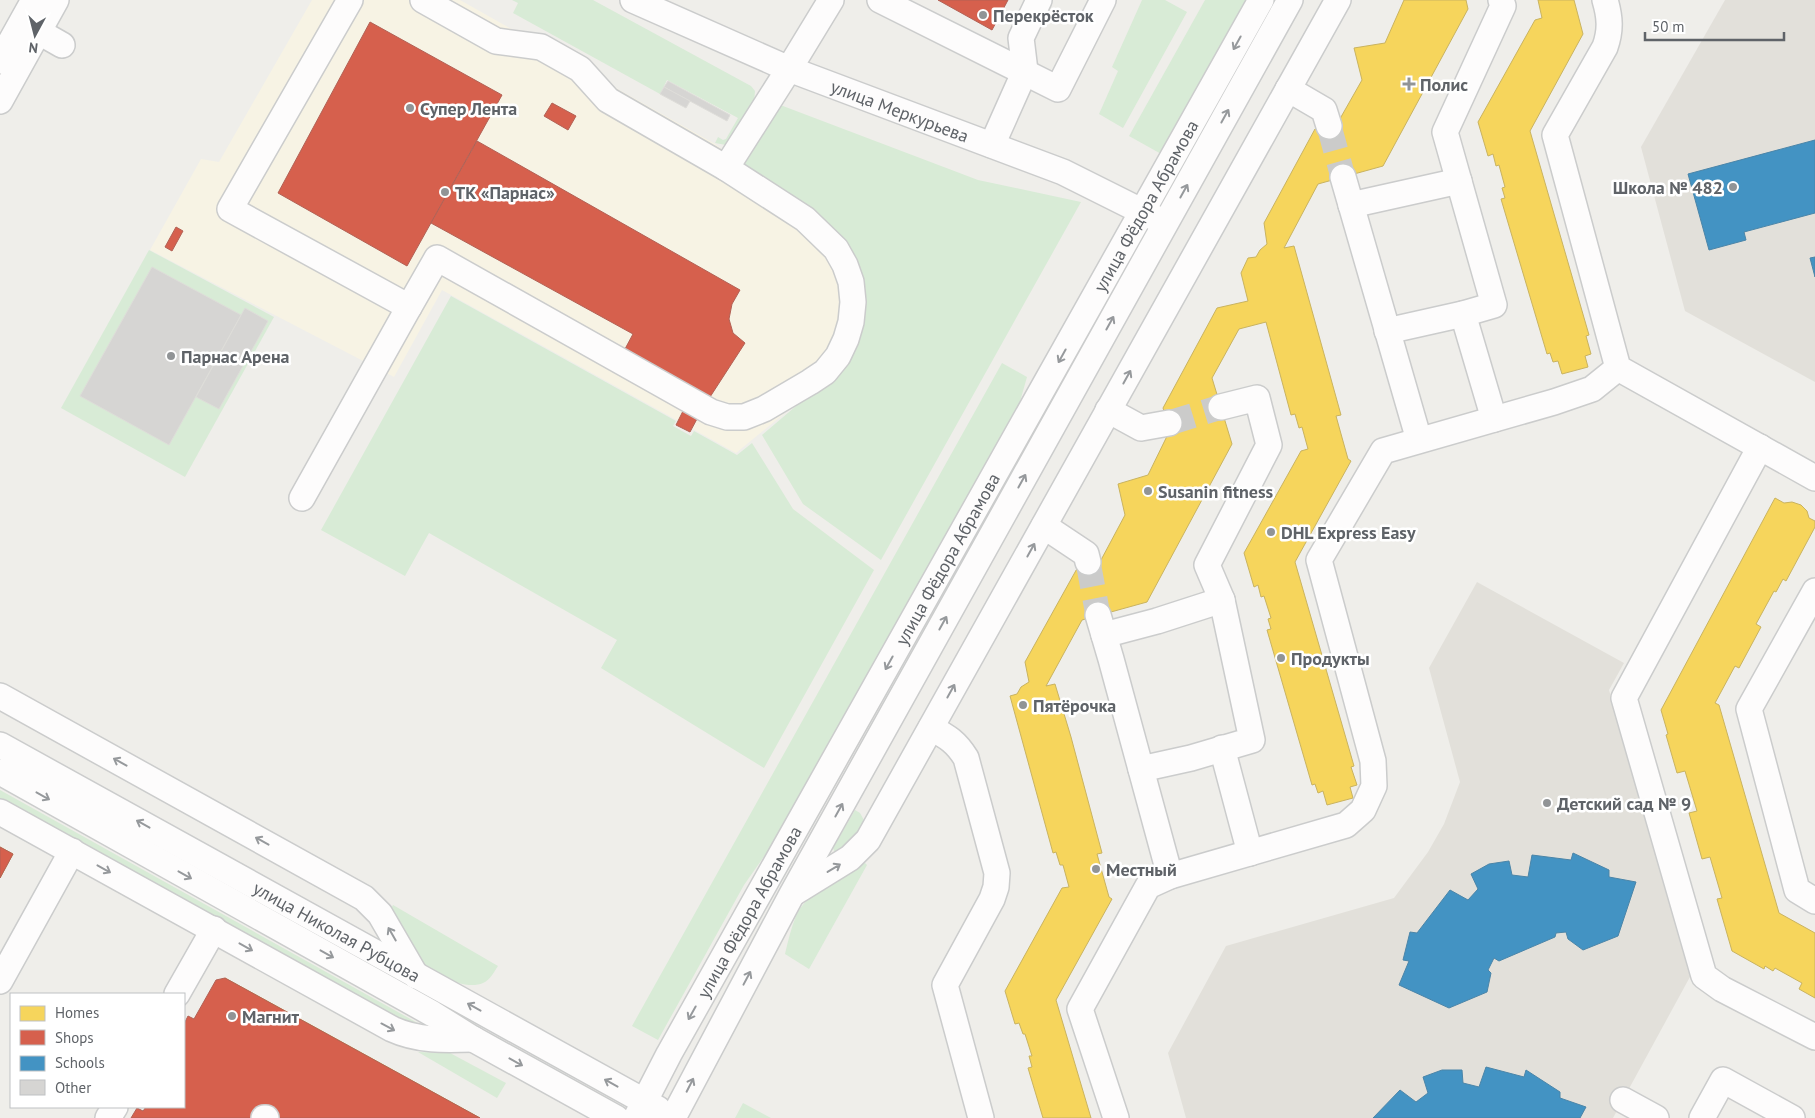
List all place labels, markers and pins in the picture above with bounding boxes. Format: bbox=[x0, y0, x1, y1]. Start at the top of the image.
place label: Перекрёсток bbox=[993, 4, 1094, 27]
marker: Перекрёсток bbox=[977, 9, 989, 21]
place label: Полис bbox=[1420, 73, 1468, 96]
marker: Полис bbox=[1402, 77, 1416, 91]
place label: Супер Лента bbox=[420, 97, 517, 120]
marker: Супер Лента bbox=[404, 102, 416, 114]
place label: Школа № 482 bbox=[1613, 176, 1723, 199]
place label: ТК «Парнас» bbox=[455, 181, 555, 204]
marker: Школа № 482 bbox=[1727, 181, 1739, 193]
marker: ТК «Парнас» bbox=[439, 186, 451, 198]
place label: Парнас Арена bbox=[181, 345, 290, 368]
marker: Парнас Арена bbox=[165, 350, 177, 362]
place label: Susanin fitness bbox=[1158, 480, 1274, 503]
marker: Susanin fitness bbox=[1142, 485, 1154, 497]
place label: DHL Express Easy bbox=[1281, 521, 1416, 544]
marker: DHL Express Easy bbox=[1265, 526, 1277, 538]
place label: Продукты bbox=[1291, 647, 1370, 670]
marker: Продукты bbox=[1275, 652, 1287, 664]
place label: Пятёрочка bbox=[1033, 694, 1116, 717]
marker: Пятёрочка bbox=[1017, 699, 1029, 711]
place label: Детский сад № 9 bbox=[1557, 792, 1691, 815]
marker: Детский сад № 9 bbox=[1541, 797, 1553, 809]
place label: Местный bbox=[1106, 858, 1177, 881]
marker: Местный bbox=[1090, 863, 1102, 875]
place label: Магнит bbox=[242, 1005, 300, 1028]
marker: Магнит bbox=[226, 1010, 238, 1022]

